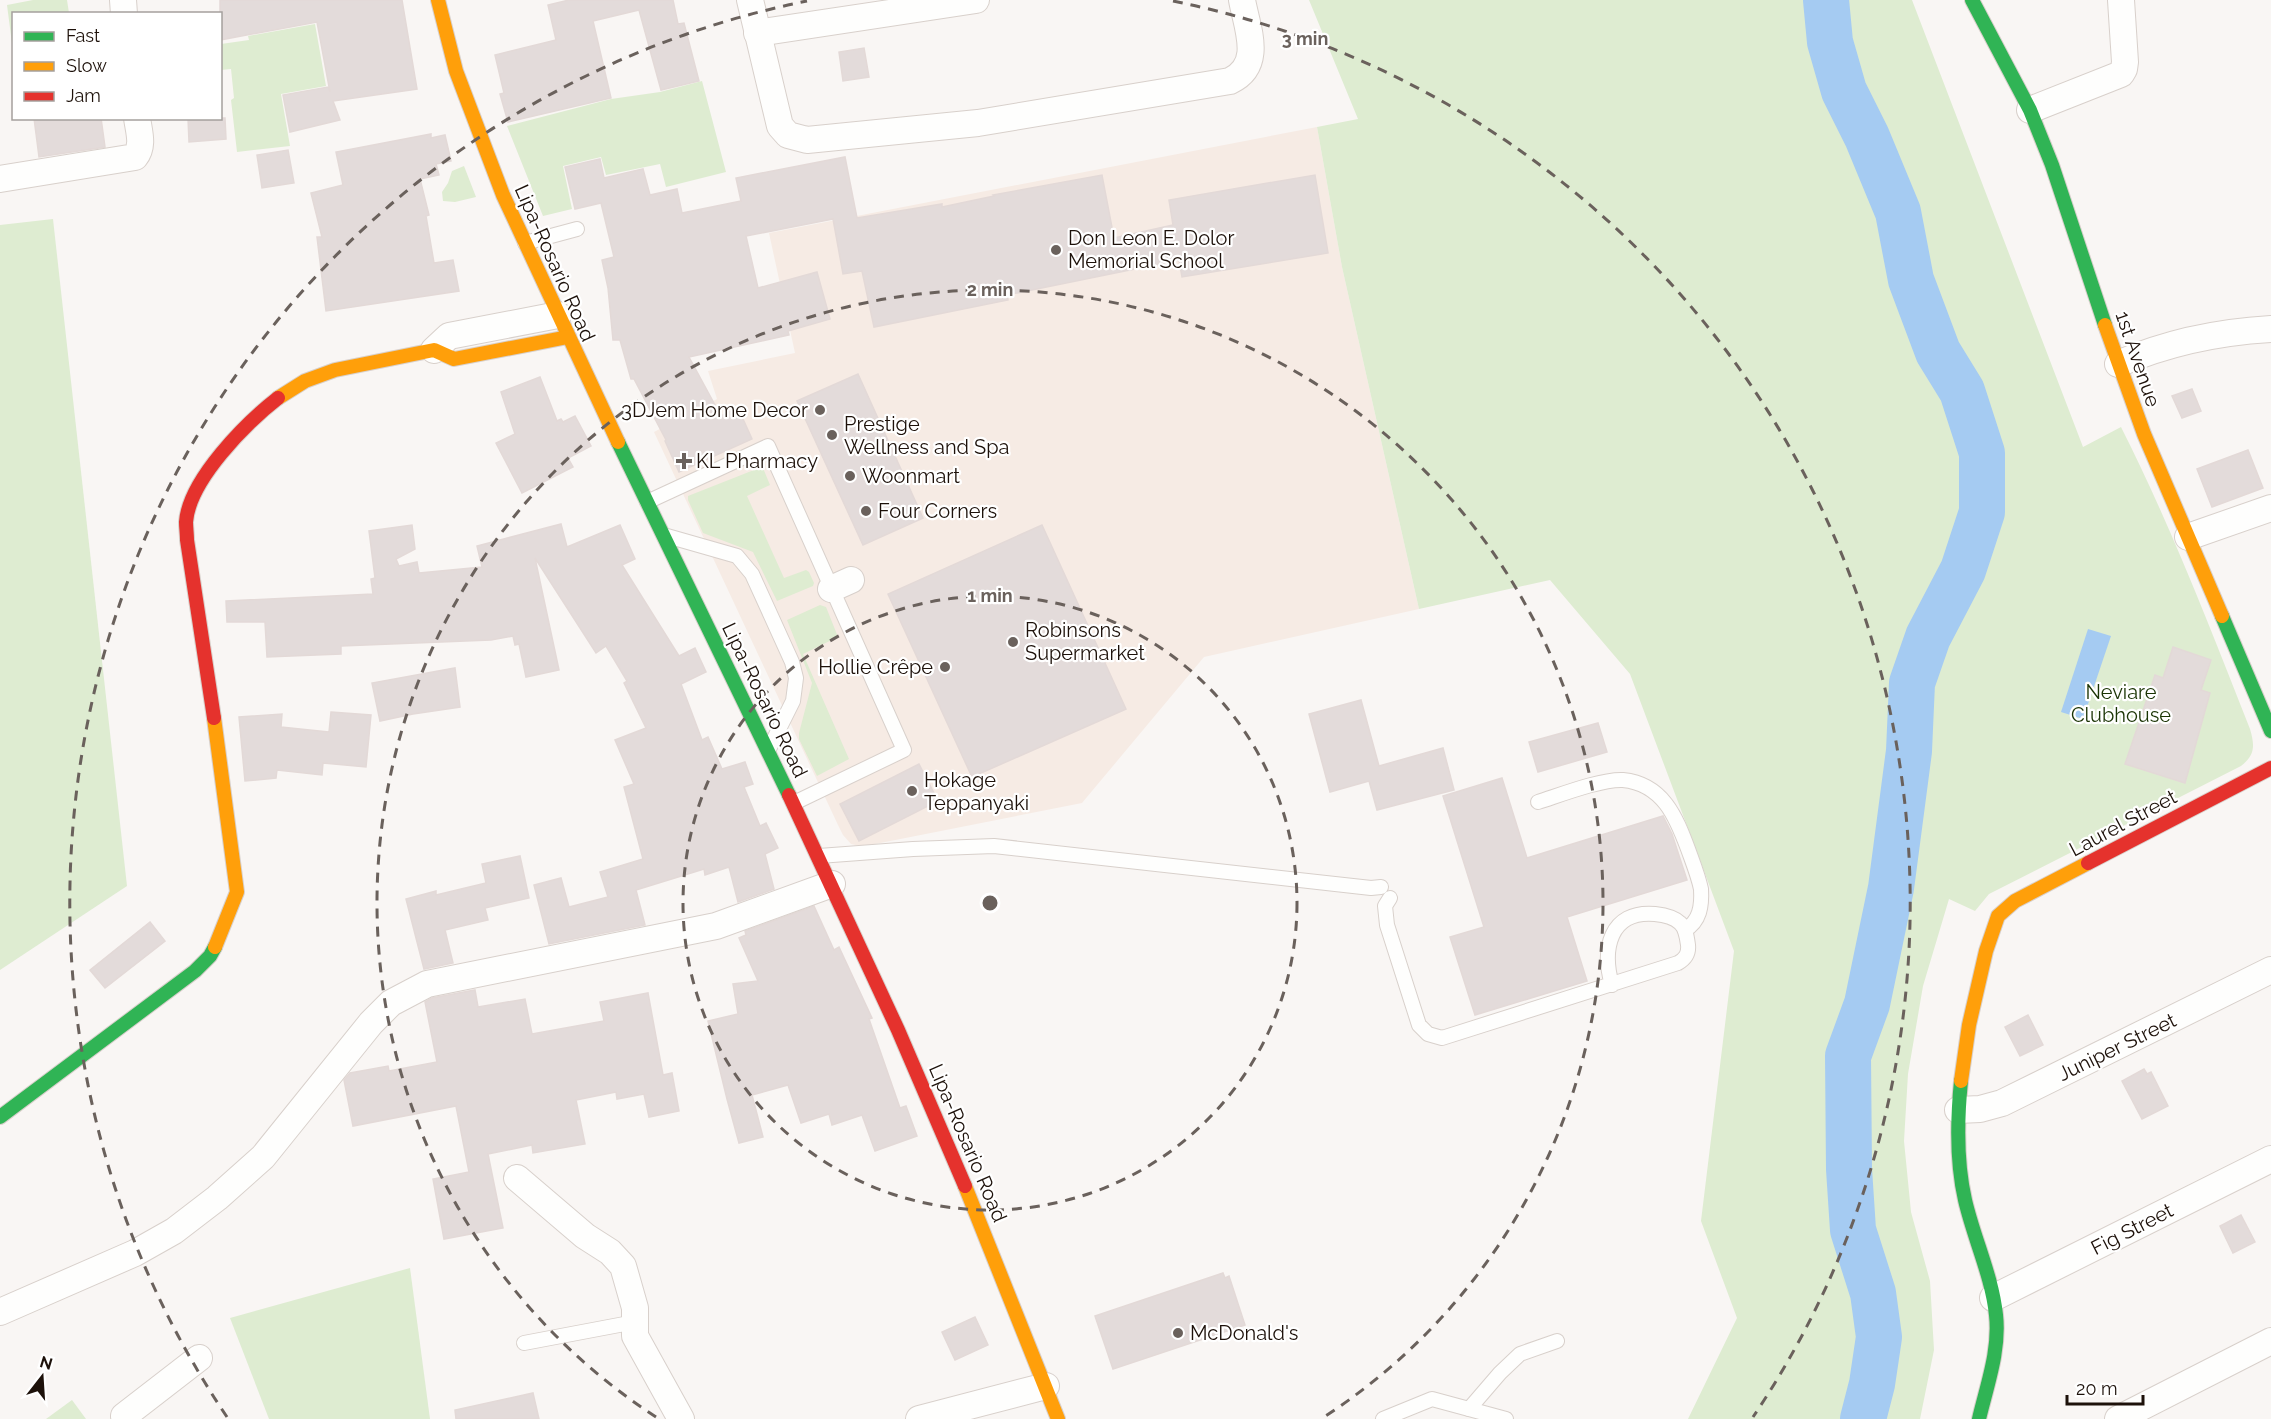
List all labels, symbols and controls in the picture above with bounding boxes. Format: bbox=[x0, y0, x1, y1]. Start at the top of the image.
legend bbox=[12, 12, 222, 120]
text: Fast bbox=[66, 25, 100, 46]
text: 3 min bbox=[1282, 28, 1328, 49]
text: Slow bbox=[66, 55, 107, 76]
text: Jam bbox=[66, 85, 101, 106]
street label: Lipa-Rosario Road bbox=[510, 181, 600, 345]
place label: Don Leon E. Dolor Memorial School bbox=[1068, 226, 1234, 273]
marker: Don Leon E. Dolor Memorial School bbox=[1049, 243, 1063, 257]
text: 2 min bbox=[967, 279, 1013, 300]
street label: 1st Avenue bbox=[2110, 308, 2166, 410]
place label: 3DJem Home Decor bbox=[621, 398, 808, 422]
marker: 3DJem Home Decor bbox=[813, 403, 827, 417]
place label: Prestige Wellness and Spa bbox=[844, 412, 1010, 459]
marker: Prestige Wellness and Spa bbox=[825, 428, 839, 442]
place label: KL Pharmacy bbox=[696, 449, 818, 473]
marker: KL Pharmacy bbox=[677, 454, 691, 468]
place label: Woonmart bbox=[862, 464, 960, 488]
marker: Woonmart bbox=[843, 469, 857, 483]
place label: Four Corners bbox=[878, 499, 997, 523]
marker: Four Corners bbox=[859, 504, 873, 518]
text: 1 min bbox=[967, 585, 1013, 606]
place label: Robinsons Supermarket bbox=[1025, 618, 1145, 665]
street label: Lipa-Rosario Road bbox=[717, 619, 813, 781]
marker: Robinsons Supermarket bbox=[1006, 635, 1020, 649]
place label: Hollie Crêpe bbox=[818, 655, 933, 679]
marker: Hollie Crêpe bbox=[938, 660, 952, 674]
park label: Neviare Clubhouse bbox=[2071, 680, 2171, 727]
place label: Hokage Teppanyaki bbox=[924, 768, 1029, 815]
marker: Hokage Teppanyaki bbox=[905, 784, 919, 798]
street label: Laurel Street bbox=[2065, 785, 2181, 861]
centre of rings bbox=[980, 893, 1000, 913]
street label: Juniper Street bbox=[2054, 1008, 2180, 1086]
street label: Lipa-Rosario Road bbox=[924, 1060, 1012, 1226]
street label: Fig Street bbox=[2087, 1198, 2177, 1260]
place label: McDonald's bbox=[1190, 1321, 1298, 1345]
marker: McDonald's bbox=[1171, 1326, 1185, 1340]
north arrow bbox=[12, 1347, 72, 1407]
text: N bbox=[38, 1352, 55, 1374]
scale bar bbox=[2067, 1368, 2144, 1406]
text: 20 m bbox=[2076, 1378, 2118, 1399]

